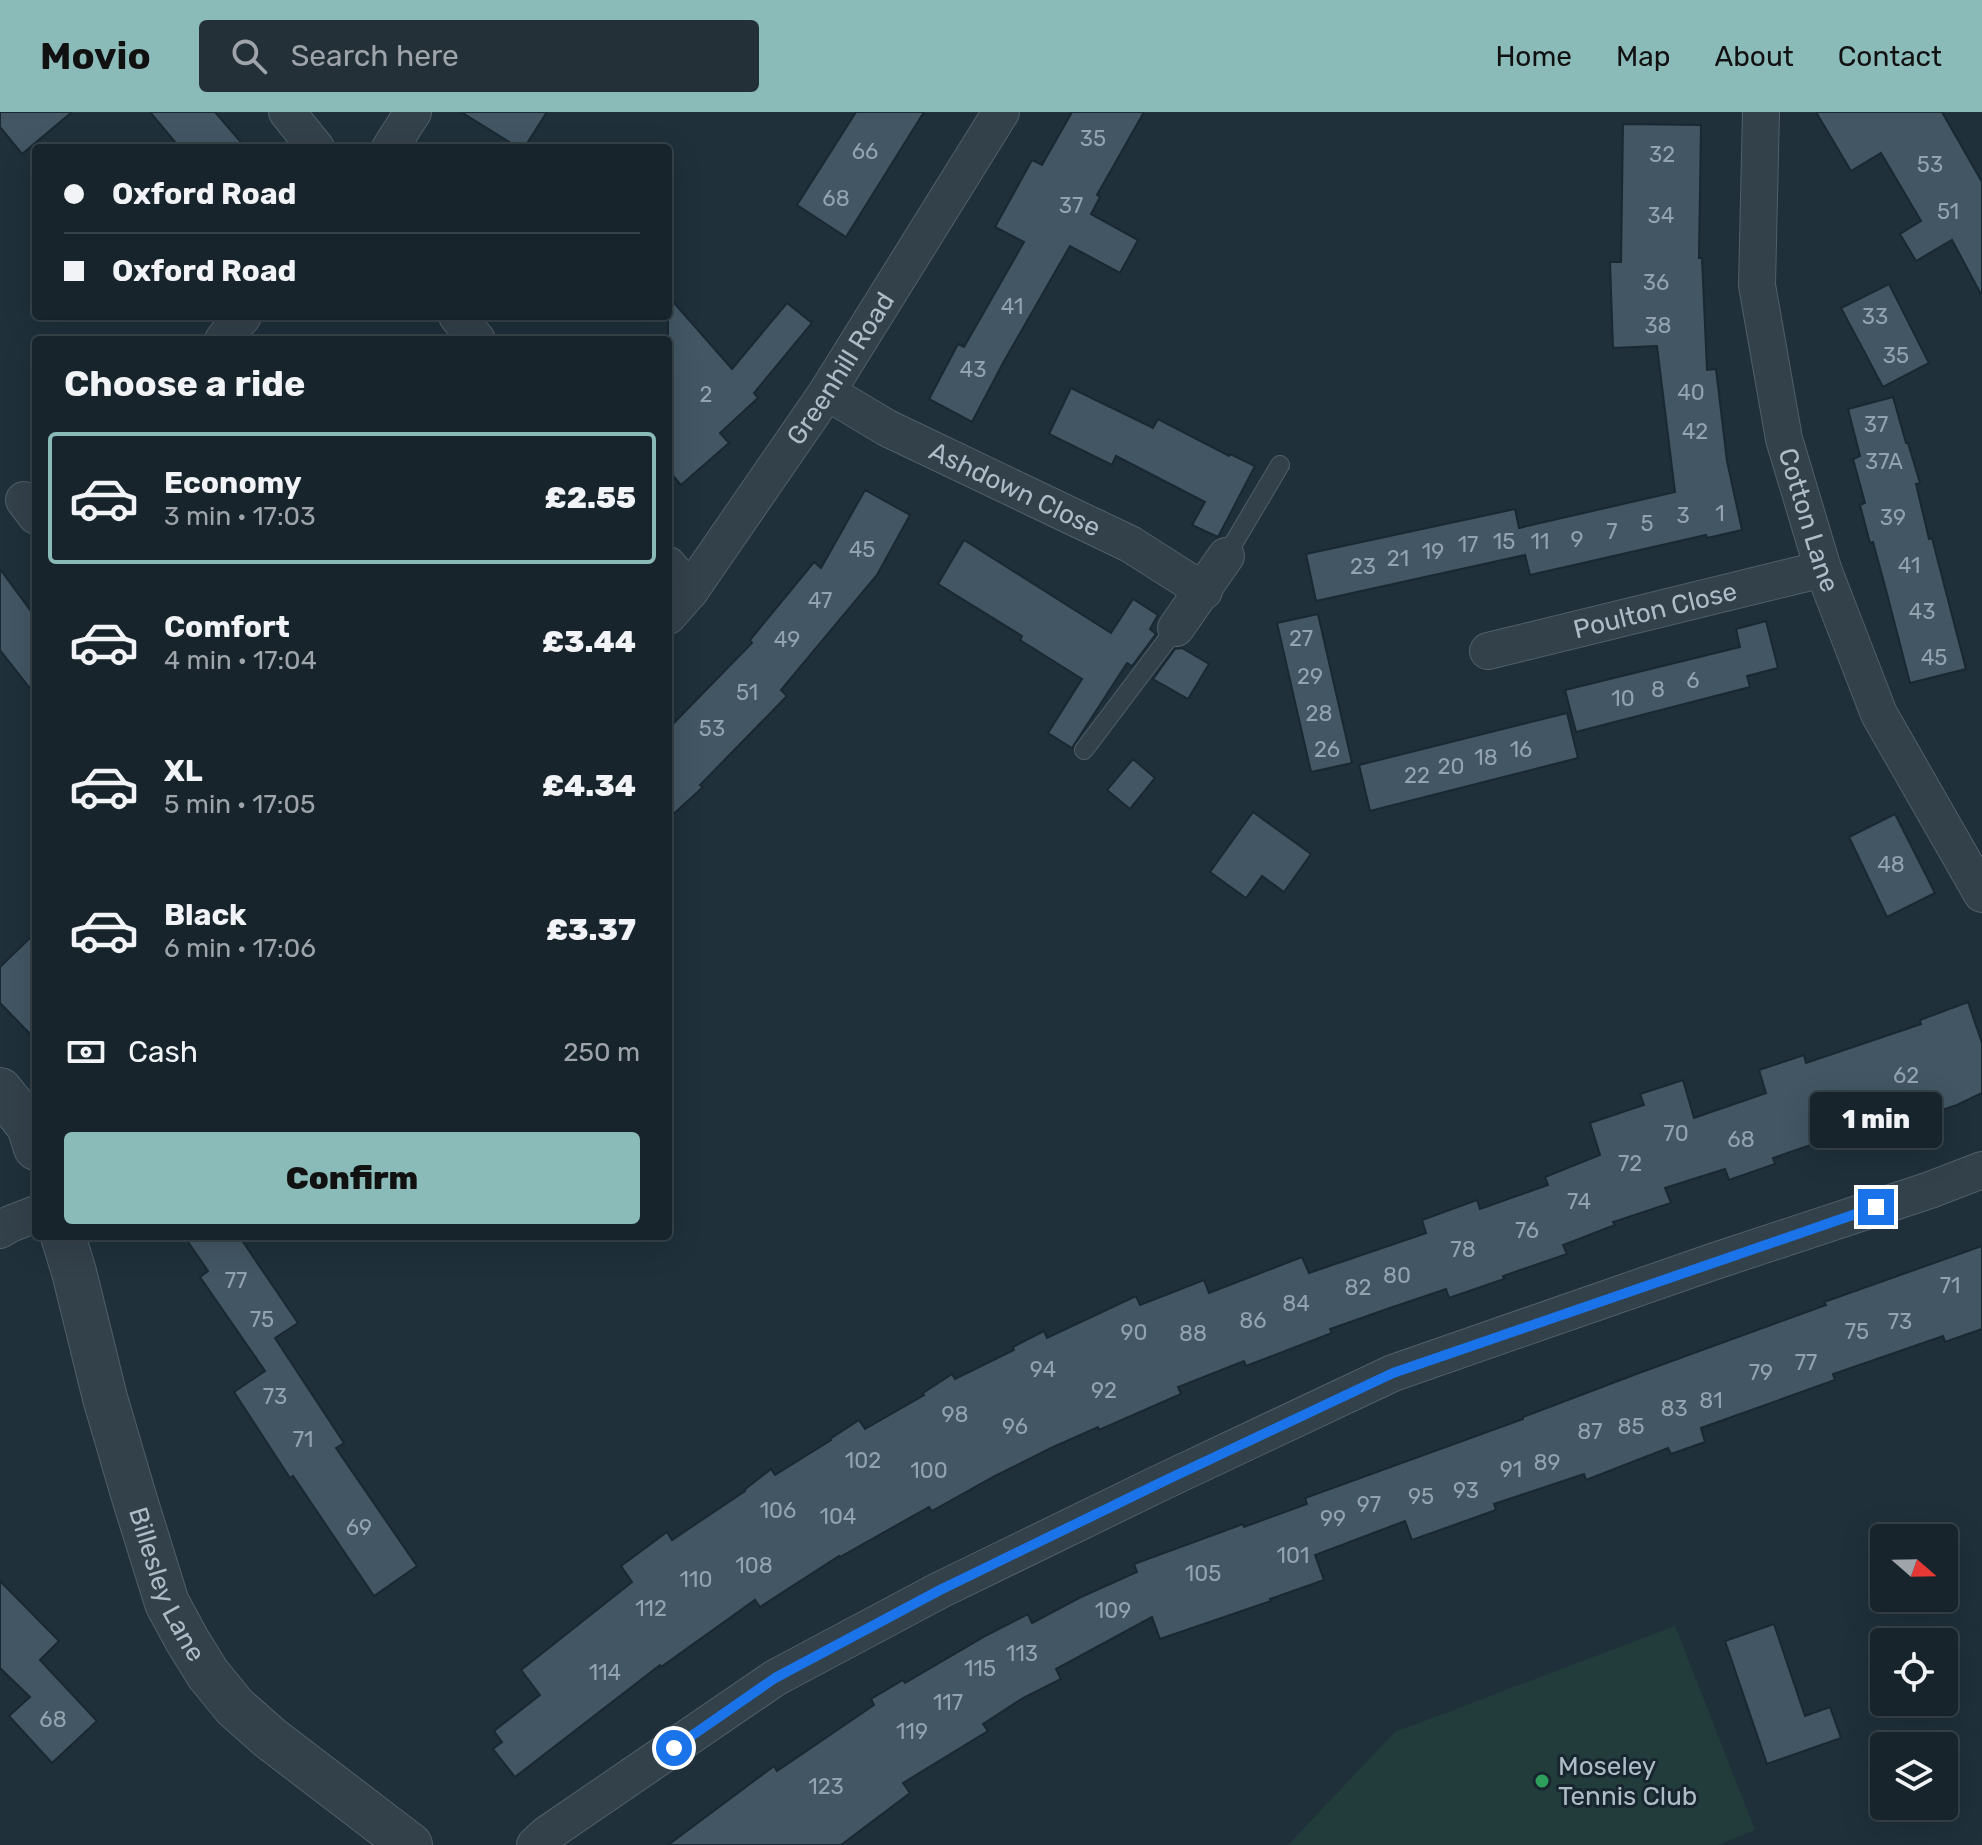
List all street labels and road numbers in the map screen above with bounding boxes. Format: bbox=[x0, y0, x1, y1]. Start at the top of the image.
street label: Greenhill Road bbox=[780, 287, 901, 451]
street label: Ashdown Close bbox=[924, 436, 1106, 544]
street label: Cotton Lane bbox=[1772, 444, 1845, 597]
street label: Poulton Close bbox=[1570, 576, 1740, 646]
street label: Billesley Lane bbox=[122, 1504, 211, 1667]

